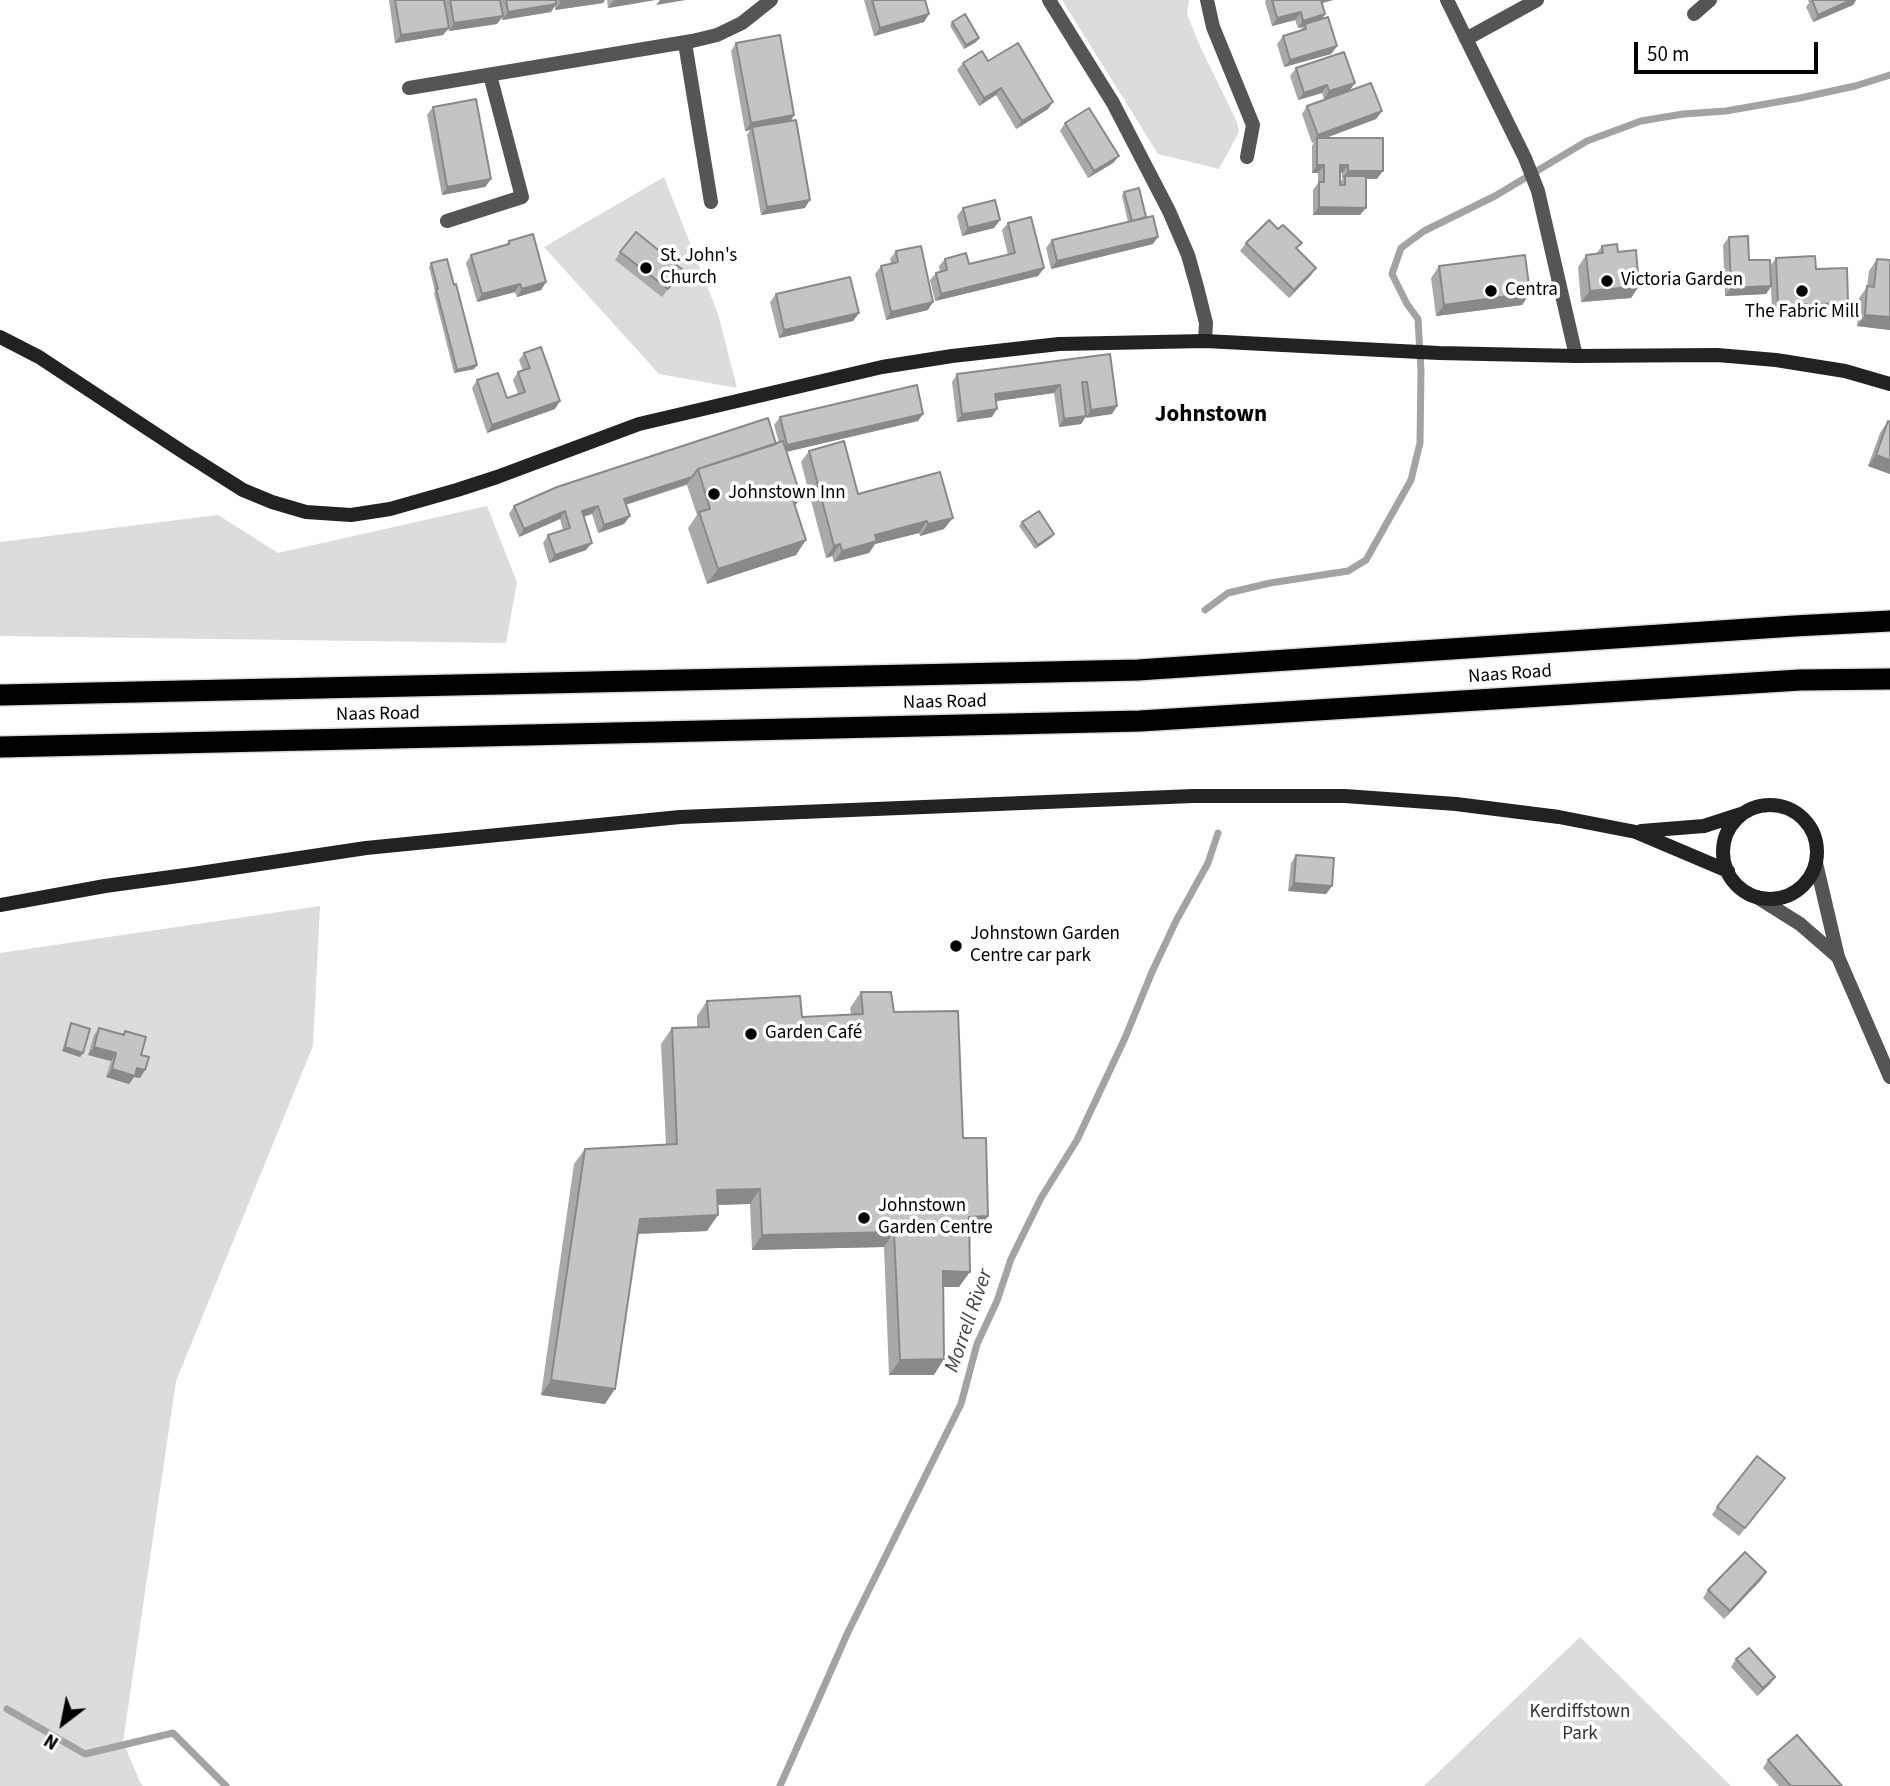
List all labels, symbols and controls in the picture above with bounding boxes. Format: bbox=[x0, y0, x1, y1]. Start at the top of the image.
scale bar bbox=[1638, 28, 1822, 72]
text: 50 m bbox=[1647, 39, 1689, 69]
place label: St. John's Church bbox=[660, 246, 737, 290]
marker: St. John's Church bbox=[638, 260, 654, 276]
place label: Victoria Garden bbox=[1621, 270, 1743, 292]
marker: Victoria Garden bbox=[1599, 273, 1615, 289]
place label: Centra bbox=[1505, 280, 1558, 302]
marker: Centra bbox=[1483, 283, 1499, 299]
marker: The Fabric Mill bbox=[1794, 283, 1810, 299]
place label: The Fabric Mill bbox=[1745, 302, 1859, 324]
district label: Johnstown bbox=[1155, 402, 1267, 430]
place label: Johnstown Inn bbox=[728, 483, 846, 505]
marker: Johnstown Inn bbox=[706, 486, 722, 502]
street label: Naas Road bbox=[1467, 661, 1553, 689]
street label: Naas Road bbox=[903, 691, 987, 715]
street label: Naas Road bbox=[336, 703, 420, 727]
place label: Johnstown Garden Centre car park bbox=[970, 924, 1120, 968]
marker: Johnstown Garden Centre car park bbox=[948, 938, 964, 954]
place label: Garden Café bbox=[765, 1023, 862, 1045]
marker: Garden Café bbox=[743, 1026, 759, 1042]
place label: Johnstown Garden Centre bbox=[878, 1196, 993, 1240]
marker: Johnstown Garden Centre bbox=[856, 1210, 872, 1226]
water label: Morrell River bbox=[941, 1266, 999, 1376]
north arrow bbox=[28, 1688, 98, 1758]
park label: Kerdiffstown Park bbox=[1530, 1702, 1630, 1746]
text: N bbox=[39, 1726, 64, 1756]

